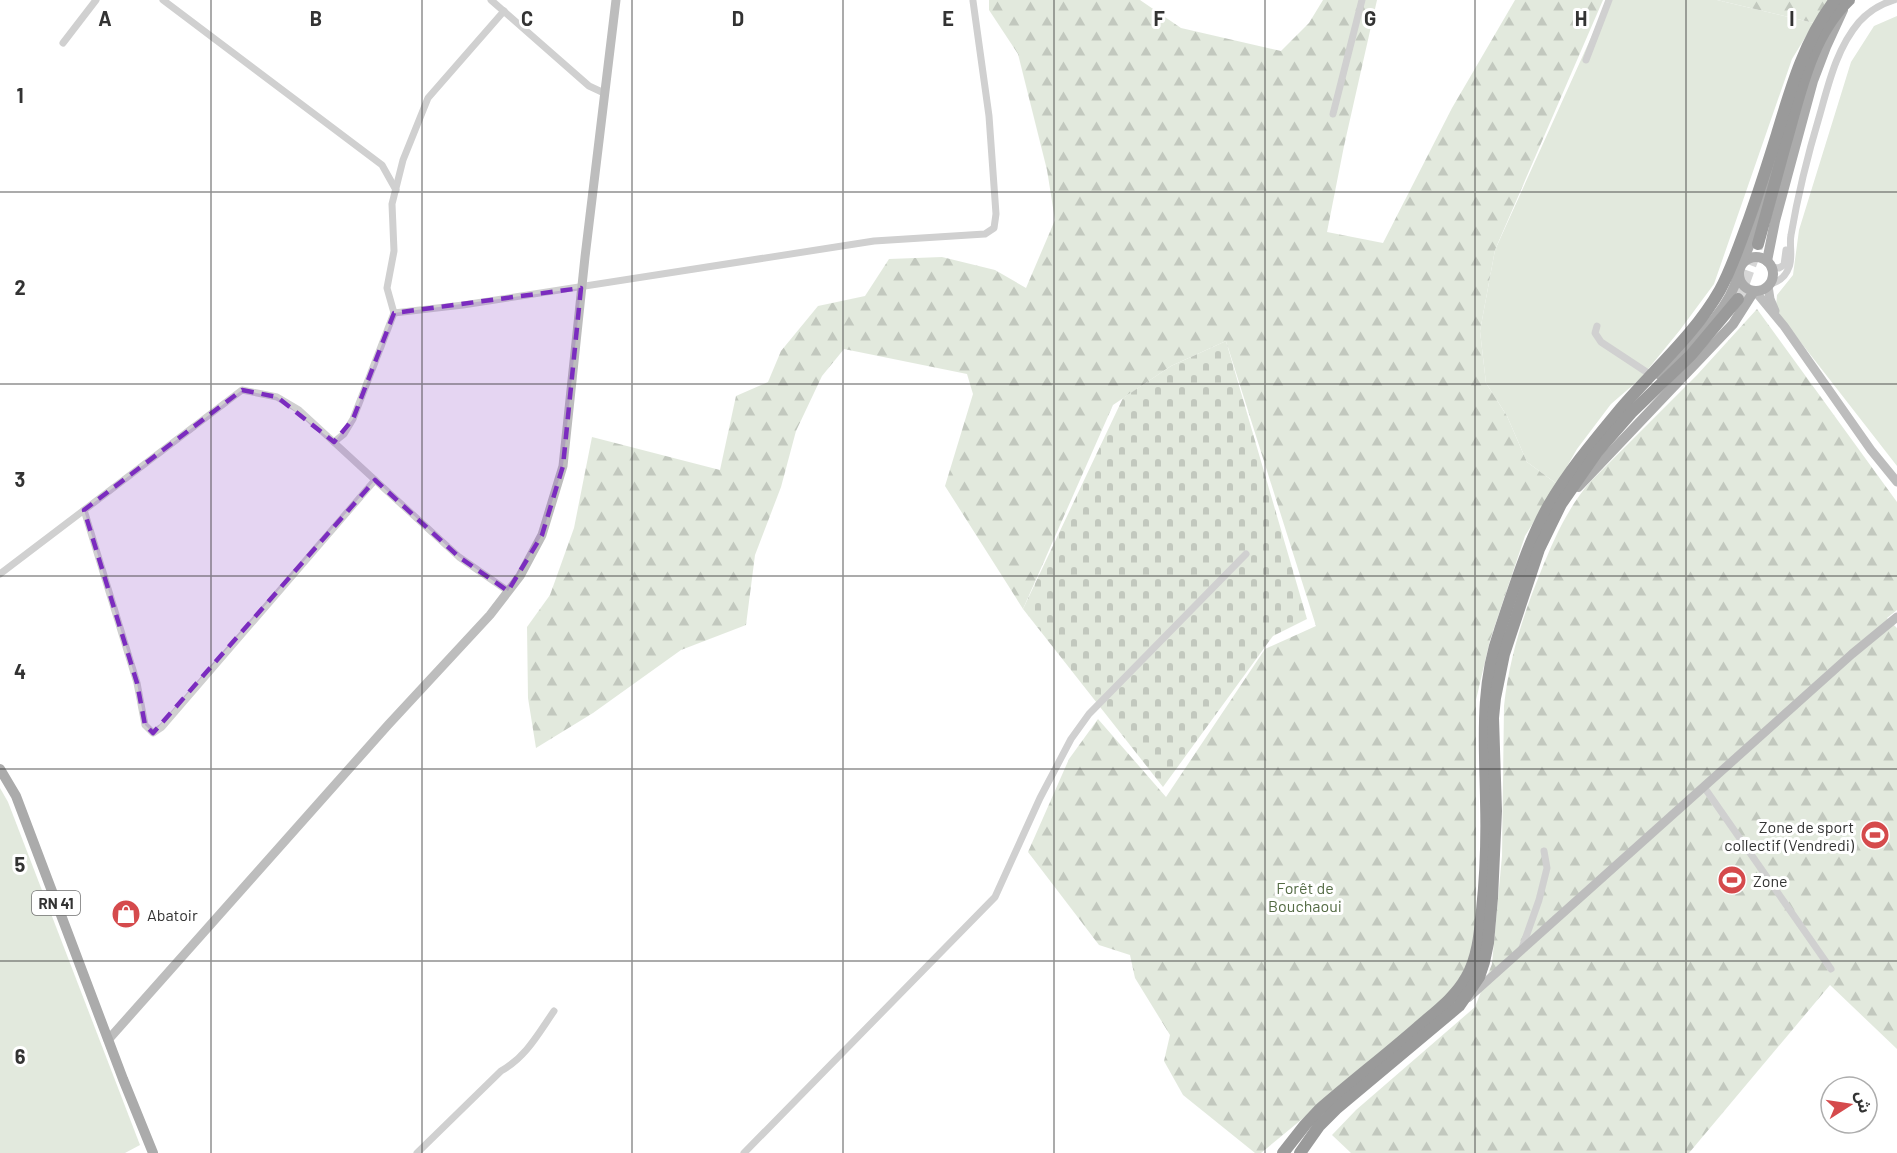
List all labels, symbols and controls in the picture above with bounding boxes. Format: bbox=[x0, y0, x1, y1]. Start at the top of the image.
text: A bbox=[98, 6, 112, 30]
text: B bbox=[310, 6, 322, 30]
text: C bbox=[521, 6, 533, 30]
text: D bbox=[732, 6, 744, 30]
text: E bbox=[942, 6, 954, 30]
text: F bbox=[1153, 6, 1165, 30]
text: G bbox=[1364, 6, 1376, 30]
text: H bbox=[1575, 6, 1587, 30]
text: I bbox=[1789, 6, 1795, 30]
text: 1 bbox=[16, 83, 24, 107]
text: 2 bbox=[14, 275, 26, 299]
text: 3 bbox=[15, 467, 25, 491]
text: 4 bbox=[14, 659, 26, 683]
place label: Zone de sport collectif (Vendredi) bbox=[1724, 817, 1855, 854]
sports icon: Zone de sport collectif (Vendredi) bbox=[1859, 819, 1891, 851]
text: 5 bbox=[15, 852, 26, 876]
sports icon: Zone bbox=[1716, 864, 1748, 896]
place label: Zone bbox=[1753, 871, 1788, 890]
park label: Forêt de Bouchaoui bbox=[1268, 878, 1342, 915]
road number: RN 41 bbox=[32, 891, 80, 915]
shop icon: Abatoir bbox=[110, 898, 142, 930]
place label: Abatoir bbox=[147, 905, 198, 924]
text: 6 bbox=[15, 1044, 26, 1068]
north arrow bbox=[1819, 1075, 1879, 1135]
text: ش bbox=[1852, 1089, 1876, 1115]

